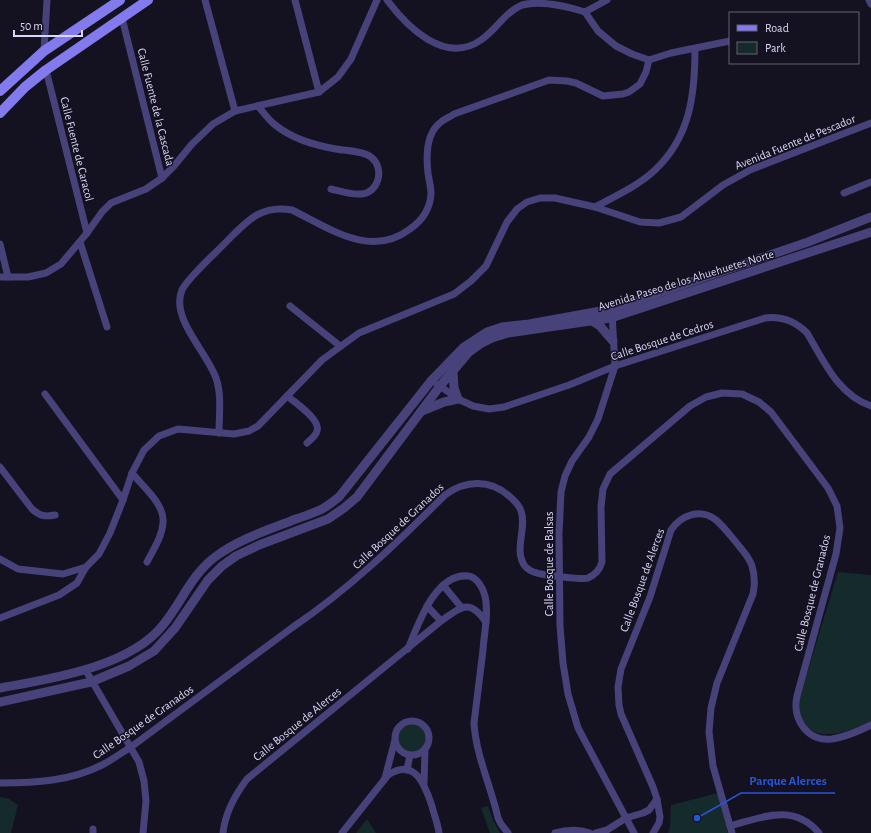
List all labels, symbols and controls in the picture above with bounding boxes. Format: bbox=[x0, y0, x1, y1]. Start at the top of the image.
scale bar bbox=[14, 12, 82, 38]
legend bbox=[729, 12, 859, 64]
text: 50 m bbox=[20, 20, 43, 32]
text: Road bbox=[765, 22, 789, 34]
text: Park bbox=[765, 42, 786, 54]
street label: Calle Fuente de la Cascada bbox=[136, 47, 177, 168]
street label: Calle Fuente de Caracol bbox=[58, 96, 96, 202]
street label: Avenida Fuente de Pescador bbox=[733, 112, 857, 172]
street label: Avenida Paseo de los Ahuehuetes Norte bbox=[597, 247, 775, 313]
street label: Calle Bosque de Cedros bbox=[609, 318, 715, 362]
street label: Calle Bosque de Granados bbox=[350, 481, 446, 571]
street label: Calle Bosque de Balsas bbox=[543, 512, 555, 616]
street label: Calle Bosque de Alerces bbox=[618, 527, 666, 633]
street label: Calle Bosque de Granados bbox=[792, 533, 832, 653]
street label: Calle Bosque de Granados bbox=[91, 683, 195, 761]
street label: Calle Bosque de Alerces bbox=[251, 685, 343, 763]
callout: Parque Alerces bbox=[741, 768, 835, 793]
text: Parque Alerces bbox=[749, 775, 827, 788]

